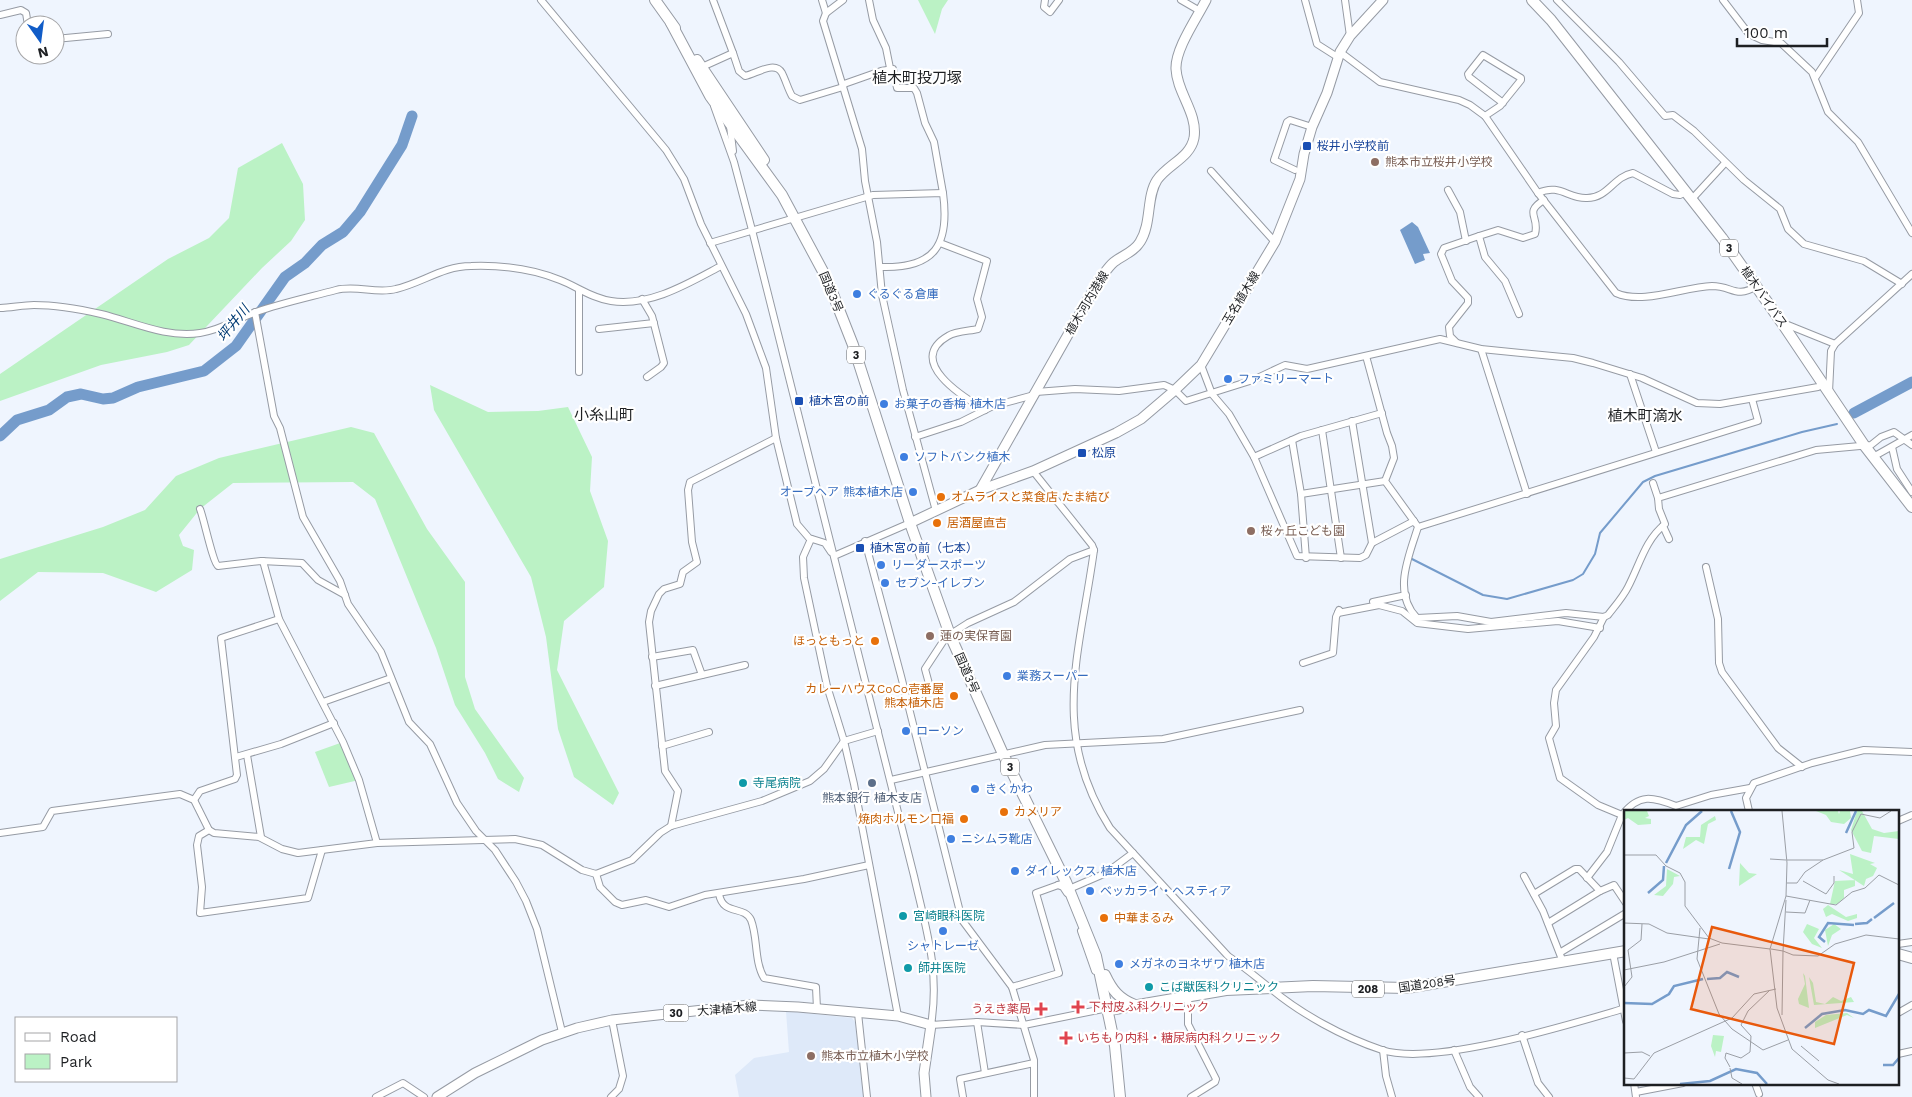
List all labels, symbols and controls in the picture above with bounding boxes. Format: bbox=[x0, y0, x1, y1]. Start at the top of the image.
north arrow bbox=[15, 15, 65, 65]
scale bar bbox=[1737, 15, 1827, 47]
text: 100 m bbox=[1744, 24, 1788, 42]
text: N bbox=[36, 44, 50, 62]
district label: 植木町投刀塚 bbox=[872, 69, 962, 87]
place label: 桜井小学校前 bbox=[1317, 139, 1389, 153]
marker: 桜井小学校前 bbox=[1301, 140, 1313, 152]
place label: 熊本市立桜井小学校 bbox=[1385, 155, 1493, 169]
marker: 熊本市立桜井小学校 bbox=[1369, 156, 1381, 168]
road number: 3 bbox=[1720, 240, 1738, 256]
street label: 植木バイパス bbox=[1738, 264, 1790, 330]
street label: 国道3号 bbox=[816, 269, 846, 315]
street label: 植木河内港線 bbox=[1062, 269, 1112, 337]
street label: 玉名植木線 bbox=[1220, 269, 1262, 327]
place label: ぐるぐる倉庫 bbox=[867, 287, 939, 301]
marker: ぐるぐる倉庫 bbox=[851, 288, 863, 300]
water label: 坪井川 bbox=[214, 300, 254, 344]
road number: 3 bbox=[847, 346, 865, 364]
place label: ファミリーマート bbox=[1238, 372, 1334, 386]
marker: ファミリーマート bbox=[1222, 373, 1234, 385]
place label: 植木宮の前 bbox=[809, 394, 869, 408]
marker: 植木宮の前 bbox=[793, 395, 805, 407]
place label: お菓子の香梅 植木店 bbox=[894, 397, 1006, 411]
marker: お菓子の香梅 植木店 bbox=[878, 398, 890, 410]
district label: 小糸山町 bbox=[574, 406, 634, 424]
district label: 植木町滴水 bbox=[1607, 407, 1683, 425]
place label: 松原 bbox=[1092, 446, 1116, 460]
marker: 松原 bbox=[1076, 447, 1088, 459]
place label: ソフトバンク植木 bbox=[914, 450, 1011, 464]
marker: ソフトバンク植木 bbox=[898, 451, 910, 463]
place label: オーブヘア 熊本植木店 bbox=[780, 485, 903, 499]
marker: オーブヘア 熊本植木店 bbox=[907, 486, 919, 498]
place label: オムライスと菜食店 たま結び bbox=[951, 490, 1109, 504]
marker: オムライスと菜食店 たま結び bbox=[935, 491, 947, 503]
place label: 居酒屋直吉 bbox=[947, 516, 1007, 530]
marker: 居酒屋直吉 bbox=[931, 517, 943, 529]
place label: 桜ヶ丘こども園 bbox=[1261, 524, 1345, 538]
marker: 桜ヶ丘こども園 bbox=[1245, 525, 1257, 537]
place label: 植木宮の前（七本） bbox=[870, 541, 978, 555]
marker: 植木宮の前（七本） bbox=[854, 542, 866, 554]
place label: リーダースポーツ bbox=[891, 558, 986, 572]
marker: リーダースポーツ bbox=[875, 559, 887, 571]
place label: セブン-イレブン bbox=[895, 576, 985, 590]
marker: セブン-イレブン bbox=[879, 577, 891, 589]
place label: 蓮の実保育園 bbox=[940, 629, 1012, 643]
marker: 蓮の実保育園 bbox=[924, 630, 936, 642]
place label: ほっともっと bbox=[793, 634, 865, 648]
marker: ほっともっと bbox=[869, 635, 881, 647]
street label: 国道3号 bbox=[952, 651, 982, 695]
place label: 業務スーパー bbox=[1017, 669, 1089, 683]
marker: 業務スーパー bbox=[1001, 670, 1013, 682]
place label: カレーハウスCoCo壱番屋 熊本植木店 bbox=[805, 682, 944, 710]
marker: カレーハウスCoCo壱番屋 熊本植木店 bbox=[948, 690, 960, 702]
place label: ローソン bbox=[916, 724, 964, 738]
marker: ローソン bbox=[900, 725, 912, 737]
road number: 3 bbox=[1001, 759, 1019, 776]
place label: 寺尾病院 bbox=[753, 776, 801, 790]
marker: 寺尾病院 bbox=[737, 777, 749, 789]
marker: 熊本銀行 植木支店 bbox=[866, 777, 878, 789]
place label: きくかわ bbox=[985, 782, 1033, 796]
marker: きくかわ bbox=[969, 783, 981, 795]
place label: 熊本銀行 植木支店 bbox=[822, 791, 922, 805]
place label: カメリア bbox=[1014, 805, 1062, 819]
marker: カメリア bbox=[998, 806, 1010, 818]
inset map bbox=[1624, 810, 1900, 1084]
place label: 焼肉ホルモン口福 bbox=[858, 812, 954, 826]
marker: 焼肉ホルモン口福 bbox=[958, 813, 970, 825]
place label: ニシムラ靴店 bbox=[961, 832, 1032, 846]
marker: ニシムラ靴店 bbox=[945, 833, 957, 845]
place label: ダイレックス 植木店 bbox=[1025, 864, 1137, 878]
marker: ダイレックス 植木店 bbox=[1009, 865, 1021, 877]
place label: ベッカライ・ヘスティア bbox=[1100, 884, 1231, 898]
marker: ベッカライ・ヘスティア bbox=[1084, 885, 1096, 897]
place label: 宮崎眼科医院 bbox=[913, 909, 985, 923]
marker: 宮崎眼科医院 bbox=[897, 910, 909, 922]
place label: 中華まるみ bbox=[1114, 911, 1174, 925]
marker: 中華まるみ bbox=[1098, 912, 1110, 924]
marker: シャトレーゼ bbox=[937, 925, 949, 937]
place label: シャトレーゼ bbox=[907, 939, 979, 953]
place label: メガネのヨネザワ 植木店 bbox=[1129, 957, 1265, 971]
marker: メガネのヨネザワ 植木店 bbox=[1113, 958, 1125, 970]
place label: 師井医院 bbox=[918, 961, 966, 975]
marker: 師井医院 bbox=[902, 962, 914, 974]
street label: 国道208号 bbox=[1397, 973, 1457, 995]
place label: こば獣医科クリニック bbox=[1159, 980, 1279, 994]
marker: こば獣医科クリニック bbox=[1143, 981, 1155, 993]
road number: 208 bbox=[1352, 981, 1384, 998]
street label: 大津植木線 bbox=[696, 999, 758, 1019]
marker: 下村皮ふ科クリニック bbox=[1071, 1000, 1085, 1014]
place label: 下村皮ふ科クリニック bbox=[1089, 1000, 1209, 1014]
place label: うえき薬局 bbox=[971, 1002, 1031, 1016]
marker: うえき薬局 bbox=[1035, 1003, 1047, 1015]
road number: 30 bbox=[664, 1004, 688, 1021]
legend bbox=[15, 1017, 178, 1082]
text: Road bbox=[60, 1028, 97, 1046]
marker: いちもり内科・糖尿病内科クリニック bbox=[1059, 1031, 1073, 1045]
place label: いちもり内科・糖尿病内科クリニック bbox=[1077, 1031, 1281, 1045]
place label: 熊本市立植木小学校 bbox=[821, 1049, 929, 1063]
marker: 熊本市立植木小学校 bbox=[805, 1050, 817, 1062]
text: Park bbox=[60, 1053, 93, 1071]

